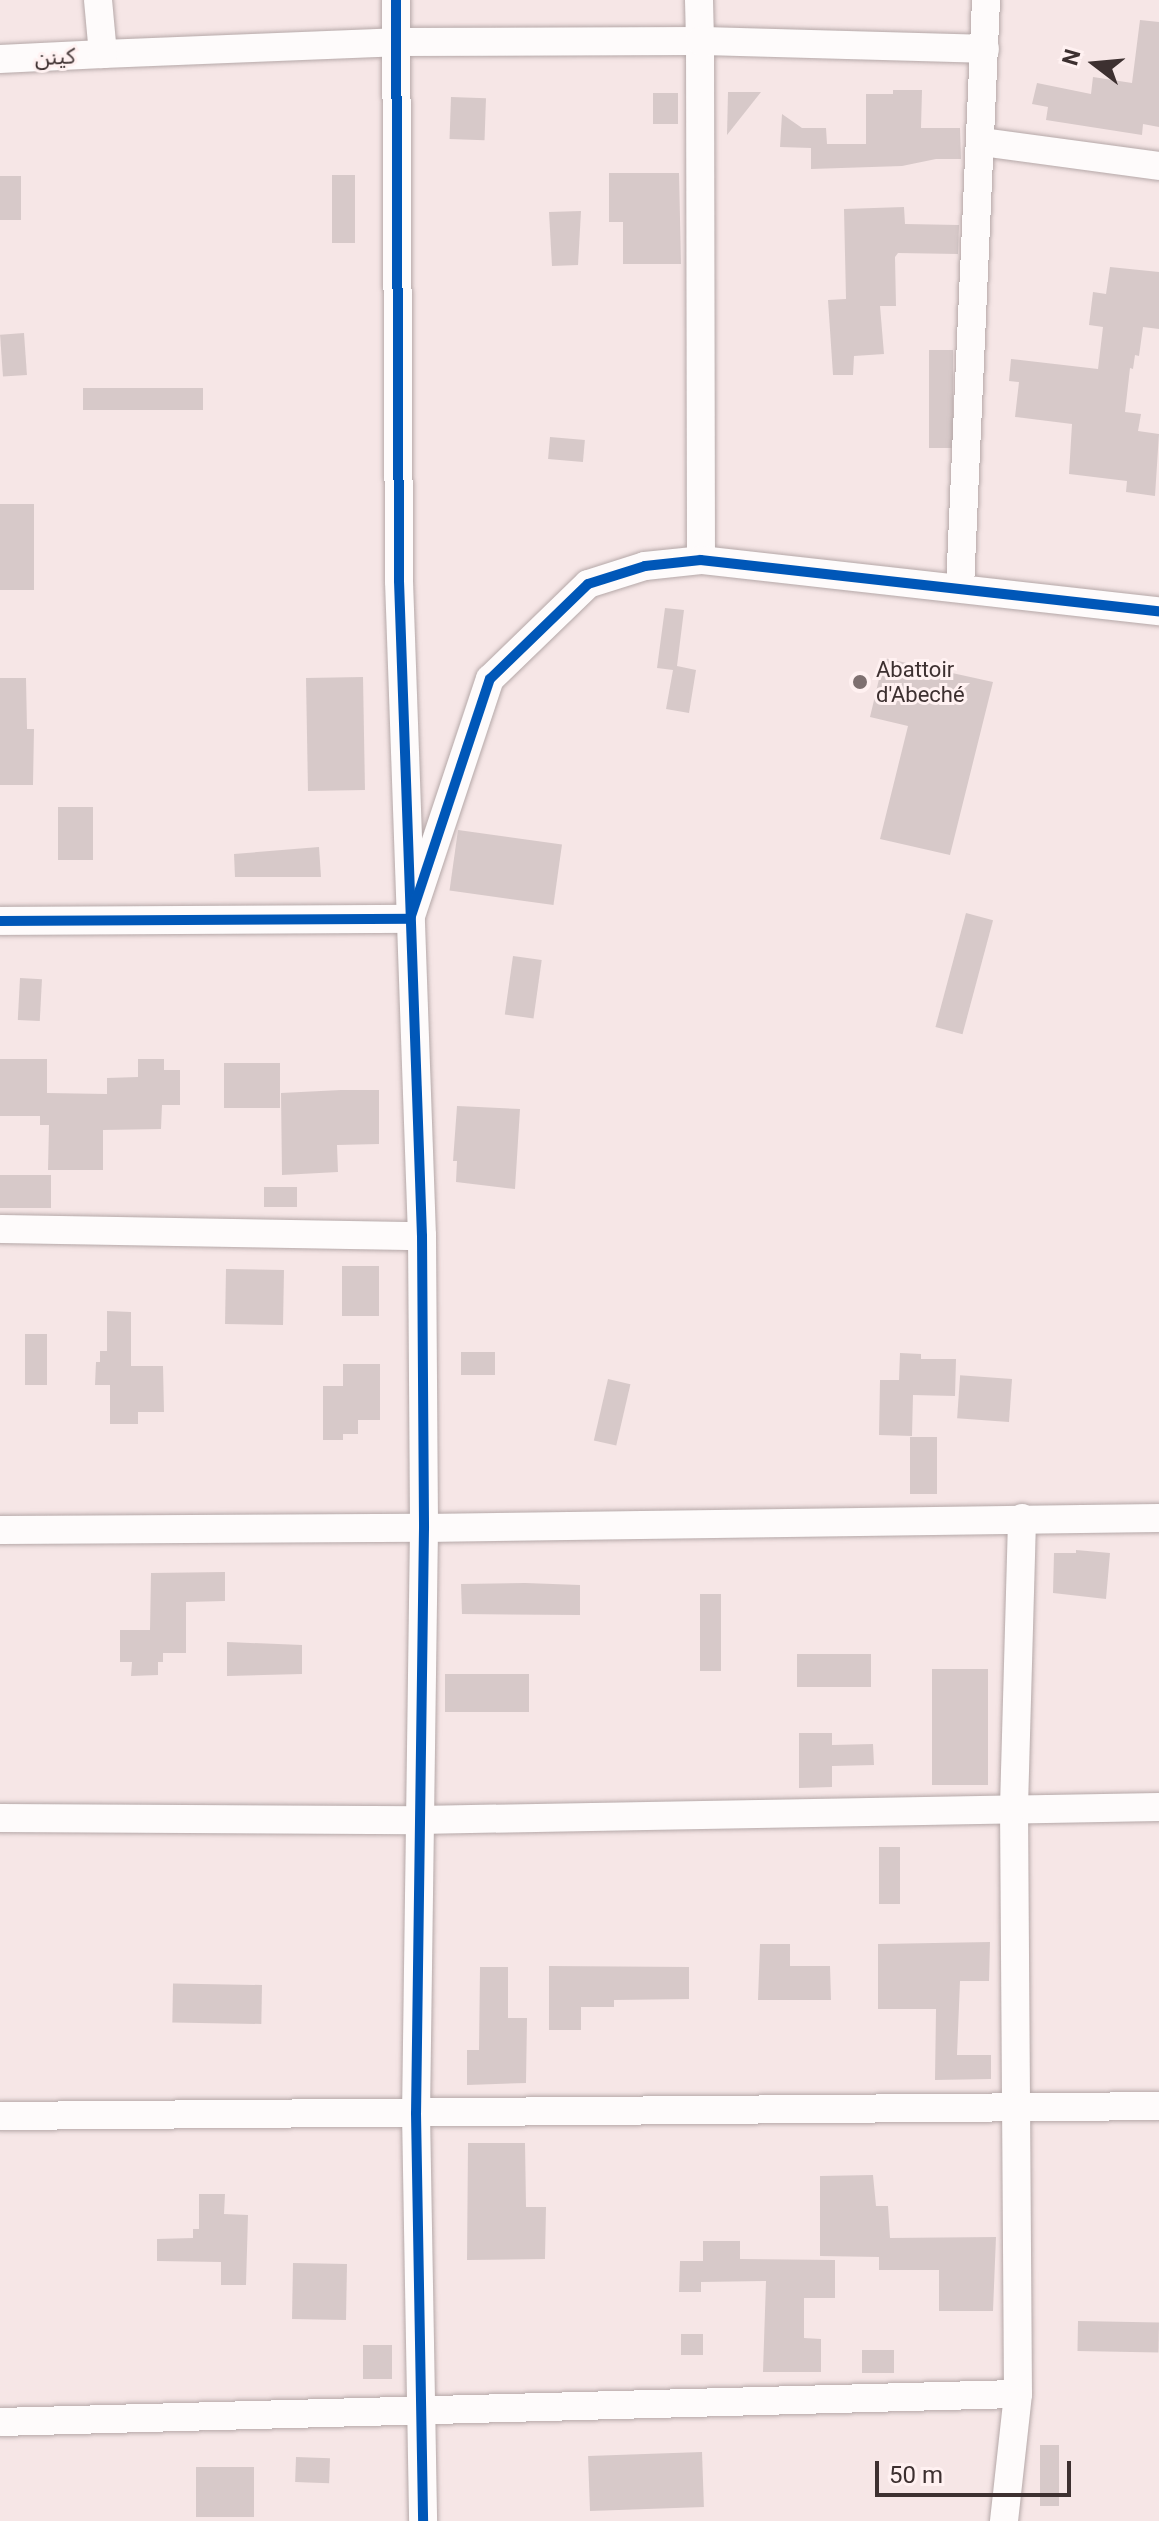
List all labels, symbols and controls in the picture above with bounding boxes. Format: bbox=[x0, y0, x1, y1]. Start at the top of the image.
north arrow bbox=[1055, 24, 1135, 104]
street label: كينن bbox=[34, 43, 76, 71]
text: N bbox=[1057, 46, 1086, 68]
place label: Abattoir d'Abeché bbox=[876, 656, 965, 708]
marker: Abattoir d'Abeché bbox=[851, 673, 869, 691]
scale bar bbox=[879, 2445, 1075, 2495]
text: 50 m bbox=[889, 2461, 943, 2489]

